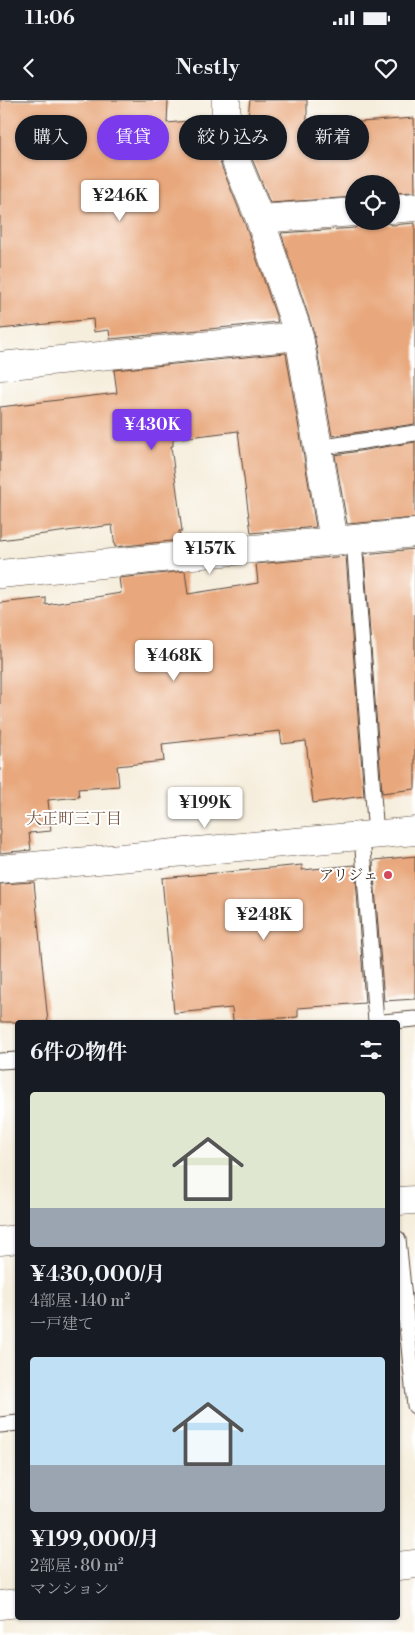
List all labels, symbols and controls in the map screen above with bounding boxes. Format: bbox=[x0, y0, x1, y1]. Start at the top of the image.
text: 11:06 bbox=[25, 6, 75, 30]
icon: back bbox=[15, 54, 43, 82]
text: Nestly bbox=[175, 54, 240, 81]
icon: heart bbox=[372, 54, 400, 82]
chip: 購入 bbox=[15, 115, 87, 160]
chip: 賃貸 bbox=[97, 115, 169, 160]
chip: 絞り込み bbox=[179, 115, 287, 160]
chip: 新着 bbox=[297, 115, 369, 160]
map controls bbox=[345, 175, 400, 230]
button: locate bbox=[345, 175, 400, 230]
pin: ¥246K bbox=[85, 180, 155, 222]
text: ¥246K bbox=[92, 186, 148, 206]
pin: ¥430K bbox=[117, 408, 187, 451]
text: ¥430K bbox=[123, 415, 181, 435]
pin: ¥157K bbox=[175, 532, 245, 575]
text: ¥157K bbox=[184, 539, 236, 559]
pin: ¥468K bbox=[139, 640, 209, 682]
text: ¥468K bbox=[146, 646, 202, 666]
pin: ¥199K bbox=[170, 786, 240, 829]
text: ¥199K bbox=[179, 793, 231, 813]
district label: 大正町三丁目 bbox=[26, 809, 122, 829]
place label: アリジェ bbox=[319, 866, 378, 885]
marker: アリジェ bbox=[382, 869, 394, 881]
pin: ¥248K bbox=[229, 898, 299, 941]
text: ¥248K bbox=[236, 905, 292, 925]
icon: filters bbox=[357, 1036, 385, 1064]
text: 6件の物件 bbox=[30, 1040, 127, 1066]
icon: home bbox=[163, 1124, 253, 1214]
text: ¥430,000/月 bbox=[30, 1262, 165, 1288]
text: 4部屋 · 140 m² bbox=[30, 1291, 130, 1311]
text: 一戸建て bbox=[30, 1314, 94, 1334]
icon: home bbox=[163, 1389, 253, 1479]
text: ¥199,000/月 bbox=[30, 1527, 160, 1553]
text: 2部屋 · 80 m² bbox=[30, 1556, 124, 1576]
text: マンション bbox=[30, 1579, 109, 1599]

